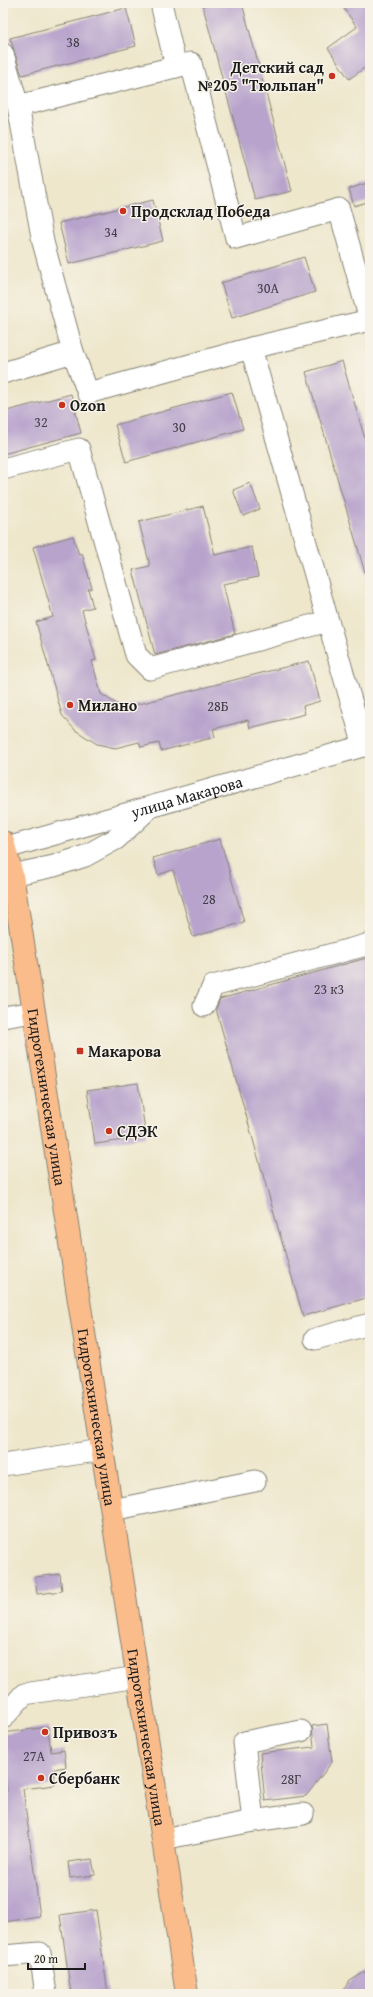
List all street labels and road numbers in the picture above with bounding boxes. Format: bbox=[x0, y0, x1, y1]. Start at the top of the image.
street label: улица Макарова bbox=[127, 769, 246, 824]
street label: Гидротехническая улица bbox=[22, 1007, 73, 1188]
street label: Гидротехническая улица bbox=[71, 1327, 123, 1508]
street label: Гидротехническая улица bbox=[121, 1647, 173, 1828]

